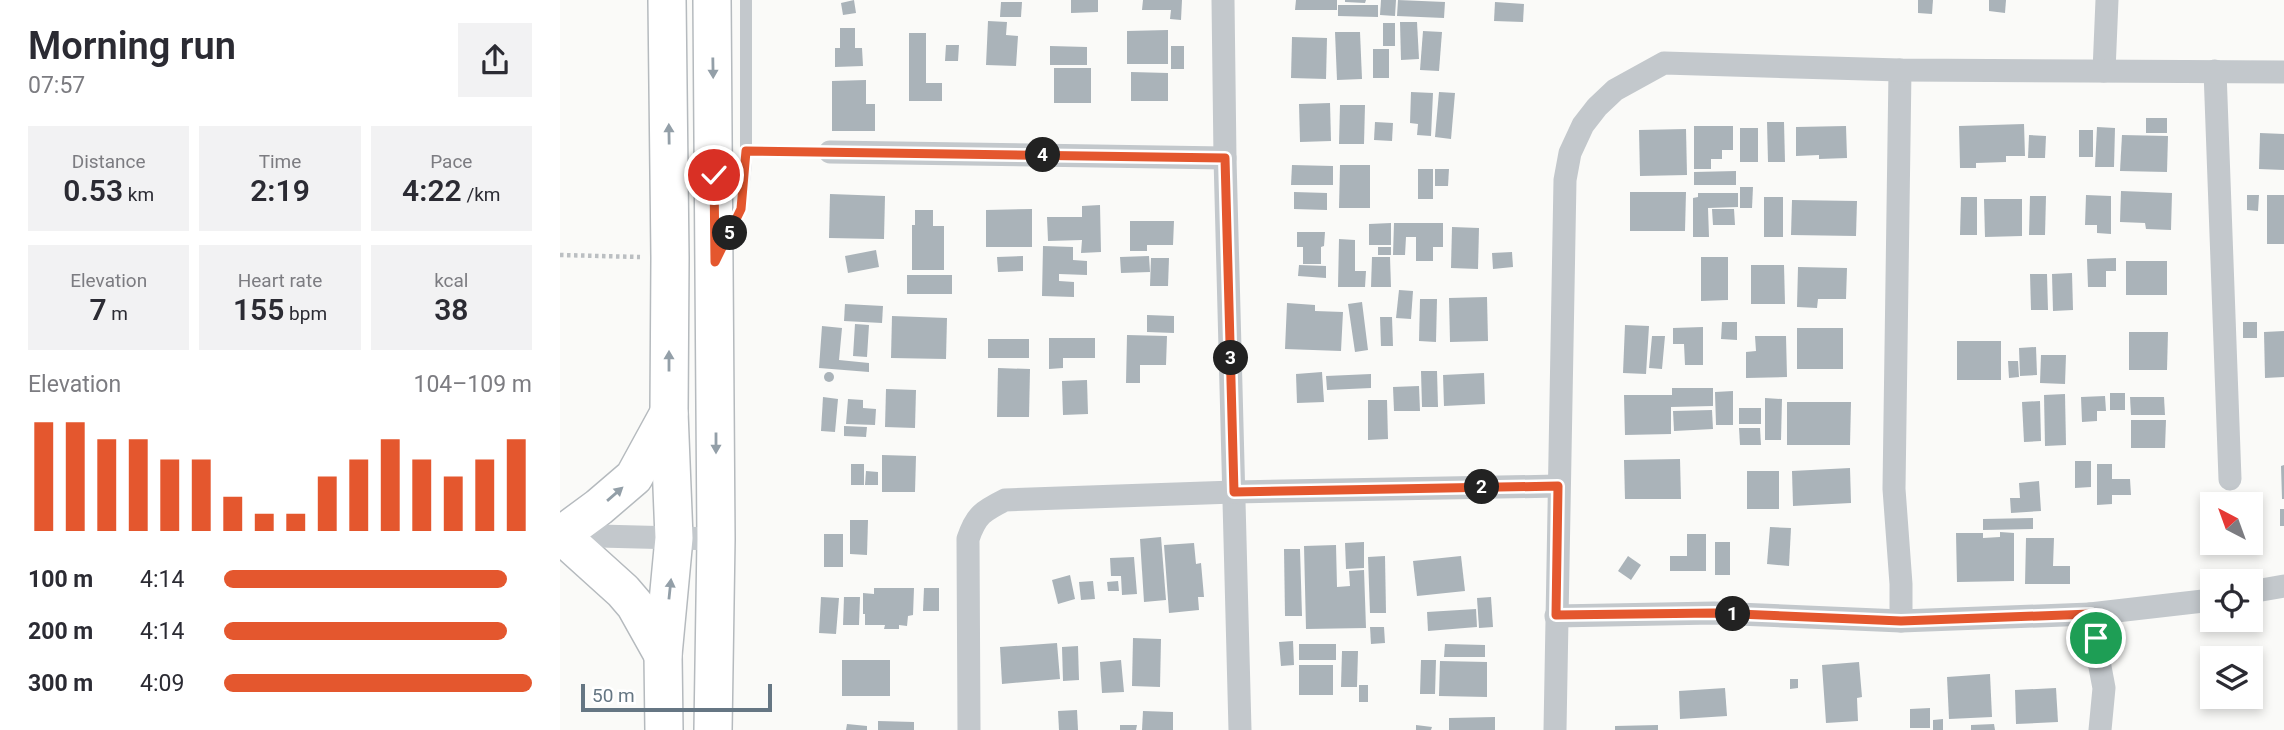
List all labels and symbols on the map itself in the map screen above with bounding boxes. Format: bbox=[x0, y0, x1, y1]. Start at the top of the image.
one-way arrow bbox=[707, 57, 719, 79]
one-way arrow bbox=[663, 123, 675, 145]
pin: 4 bbox=[1026, 138, 1060, 172]
pin bbox=[684, 145, 744, 205]
pin: 5 bbox=[712, 216, 748, 250]
pin: 3 bbox=[1214, 340, 1248, 376]
one-way arrow bbox=[664, 350, 675, 372]
one-way arrow bbox=[710, 432, 722, 454]
pin: 2 bbox=[1464, 470, 1500, 504]
one-way arrow bbox=[606, 486, 624, 502]
north arrow bbox=[2200, 492, 2263, 555]
one-way arrow bbox=[664, 577, 675, 599]
pin: 1 bbox=[1716, 596, 1750, 632]
pin bbox=[2066, 608, 2126, 668]
scale bar bbox=[581, 681, 772, 713]

